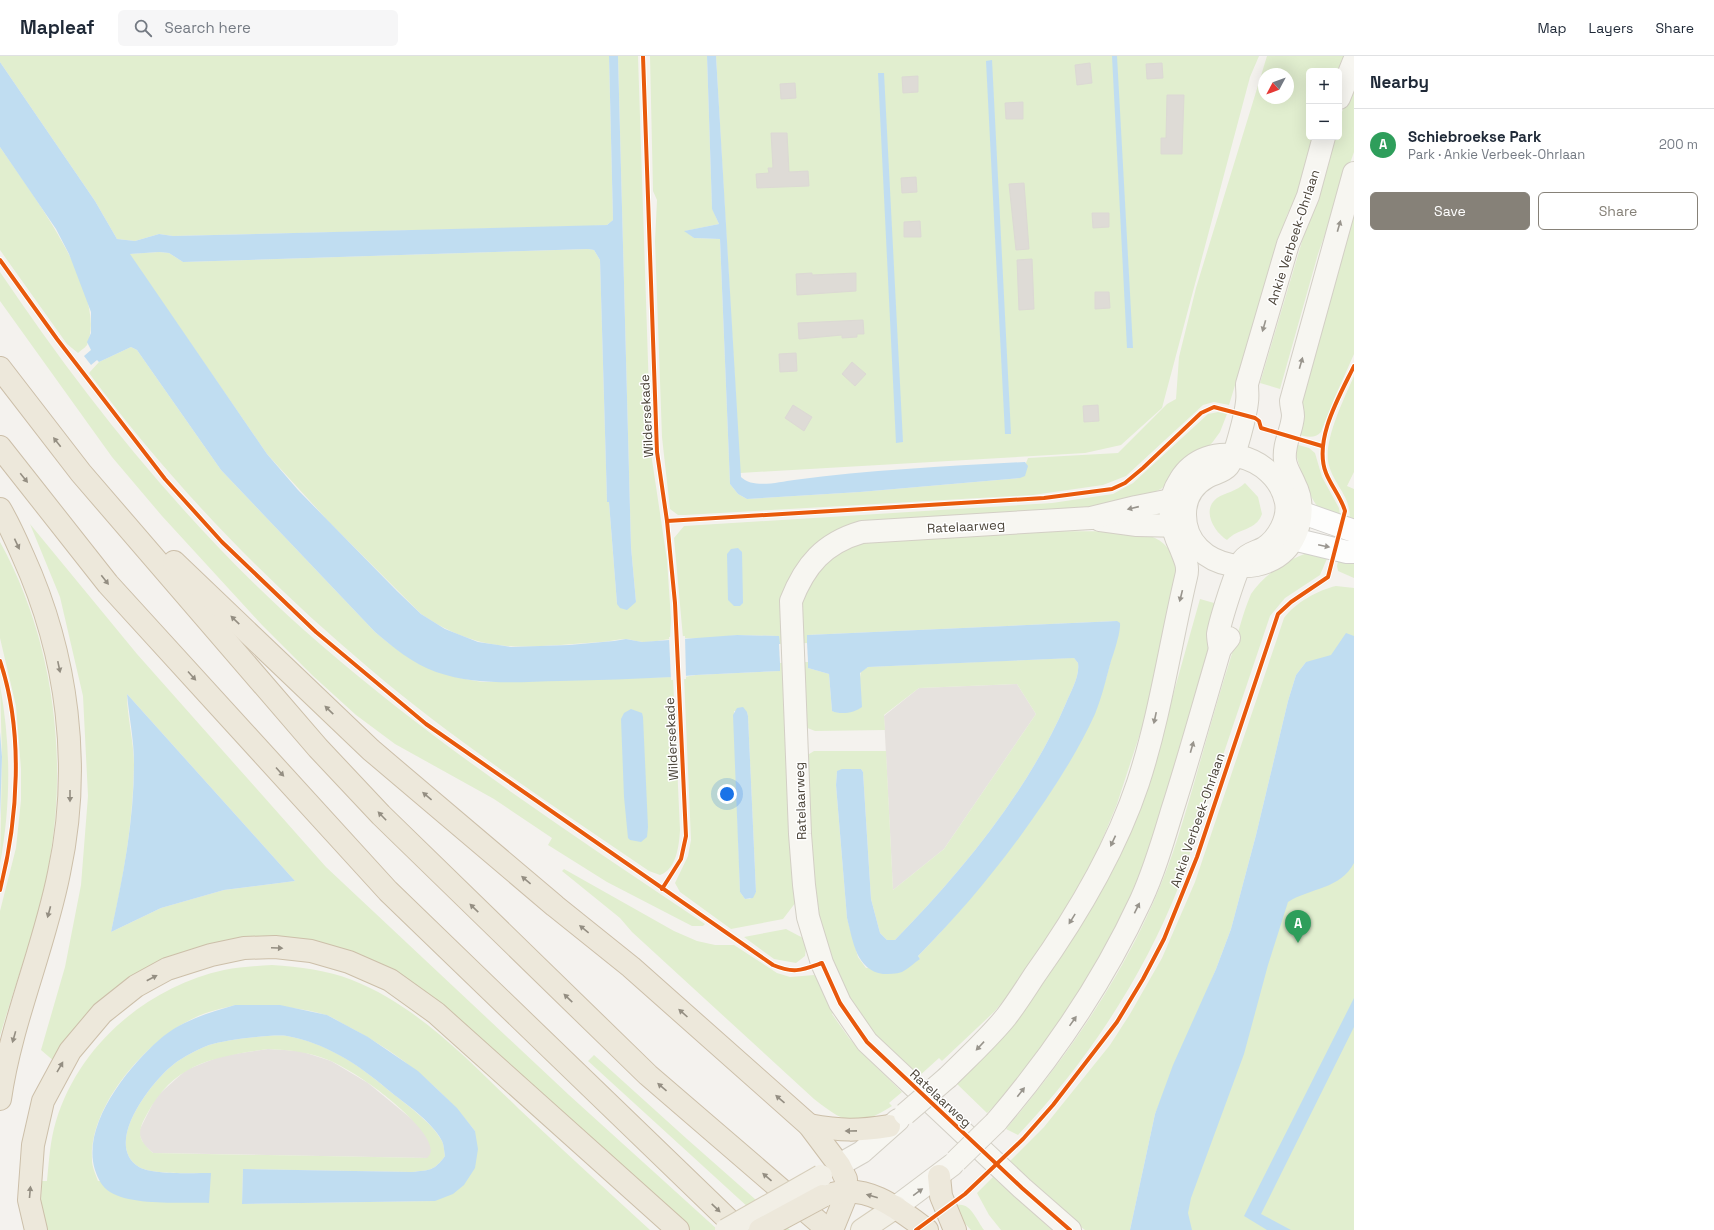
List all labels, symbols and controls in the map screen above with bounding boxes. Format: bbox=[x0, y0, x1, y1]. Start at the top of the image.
search box bbox=[118, 10, 398, 46]
text: Mapleaf bbox=[20, 15, 94, 40]
icon: search bbox=[132, 17, 154, 39]
text: Search here bbox=[164, 18, 251, 37]
text: Map bbox=[1537, 19, 1567, 37]
text: Layers bbox=[1589, 19, 1633, 37]
text: Share bbox=[1655, 19, 1694, 37]
north arrow bbox=[1258, 68, 1294, 104]
map controls bbox=[1306, 68, 1342, 140]
button: + bbox=[1306, 68, 1342, 104]
text: Nearby bbox=[1370, 71, 1429, 93]
button: − bbox=[1306, 104, 1342, 140]
text: Schiebroekse Park bbox=[1408, 127, 1541, 146]
text: A bbox=[1379, 136, 1387, 153]
text: 200 m bbox=[1659, 136, 1698, 153]
text: Park · Ankie Verbeek-Ohrlaan bbox=[1408, 146, 1585, 163]
street label: Ankie Verbeek-Ohrlaan bbox=[1264, 167, 1323, 307]
button: Save bbox=[1370, 192, 1530, 230]
button: Share bbox=[1538, 192, 1698, 230]
one-way arrow bbox=[1336, 220, 1342, 232]
one-way arrow bbox=[1261, 320, 1267, 332]
one-way arrow bbox=[1298, 357, 1304, 369]
street label: Wildersekade bbox=[636, 374, 657, 458]
one-way arrow bbox=[53, 437, 61, 448]
one-way arrow bbox=[20, 472, 29, 483]
one-way arrow bbox=[1127, 505, 1139, 511]
street label: Ratelaarweg bbox=[927, 516, 1005, 537]
one-way arrow bbox=[14, 538, 20, 550]
one-way arrow bbox=[1317, 544, 1330, 550]
one-way arrow bbox=[101, 574, 109, 585]
one-way arrow bbox=[1178, 589, 1184, 602]
one-way arrow bbox=[230, 616, 240, 625]
one-way arrow bbox=[57, 660, 63, 673]
one-way arrow bbox=[187, 671, 197, 681]
street label: Wildersekade bbox=[661, 697, 682, 781]
one-way arrow bbox=[324, 705, 334, 715]
one-way arrow bbox=[1151, 712, 1157, 725]
one-way arrow bbox=[1189, 741, 1195, 753]
street label: Ankie Verbeek-Ohrlaan bbox=[1166, 751, 1229, 890]
street label: Ratelaarweg bbox=[791, 762, 810, 840]
one-way arrow bbox=[275, 767, 284, 777]
your location bbox=[717, 784, 737, 804]
one-way arrow bbox=[67, 790, 73, 803]
one-way arrow bbox=[421, 792, 432, 801]
one-way arrow bbox=[377, 811, 387, 821]
one-way arrow bbox=[1110, 835, 1116, 847]
one-way arrow bbox=[520, 876, 531, 885]
one-way arrow bbox=[1134, 902, 1140, 914]
one-way arrow bbox=[469, 903, 479, 912]
one-way arrow bbox=[46, 905, 52, 918]
pin: A bbox=[1285, 910, 1311, 943]
one-way arrow bbox=[1068, 913, 1075, 925]
one-way arrow bbox=[578, 924, 589, 933]
one-way arrow bbox=[271, 944, 283, 951]
one-way arrow bbox=[146, 974, 158, 981]
one-way arrow bbox=[563, 993, 573, 1002]
one-way arrow bbox=[678, 1009, 687, 1018]
one-way arrow bbox=[1069, 1015, 1077, 1026]
one-way arrow bbox=[11, 1031, 17, 1043]
one-way arrow bbox=[975, 1040, 984, 1051]
one-way arrow bbox=[56, 1062, 64, 1072]
street label: Ratelaarweg bbox=[906, 1066, 975, 1131]
one-way arrow bbox=[657, 1083, 667, 1092]
one-way arrow bbox=[1017, 1086, 1025, 1097]
one-way arrow bbox=[775, 1095, 785, 1104]
one-way arrow bbox=[844, 1128, 857, 1134]
one-way arrow bbox=[761, 1173, 772, 1182]
one-way arrow bbox=[27, 1186, 34, 1198]
one-way arrow bbox=[912, 1187, 923, 1196]
one-way arrow bbox=[866, 1193, 878, 1199]
one-way arrow bbox=[711, 1203, 721, 1213]

